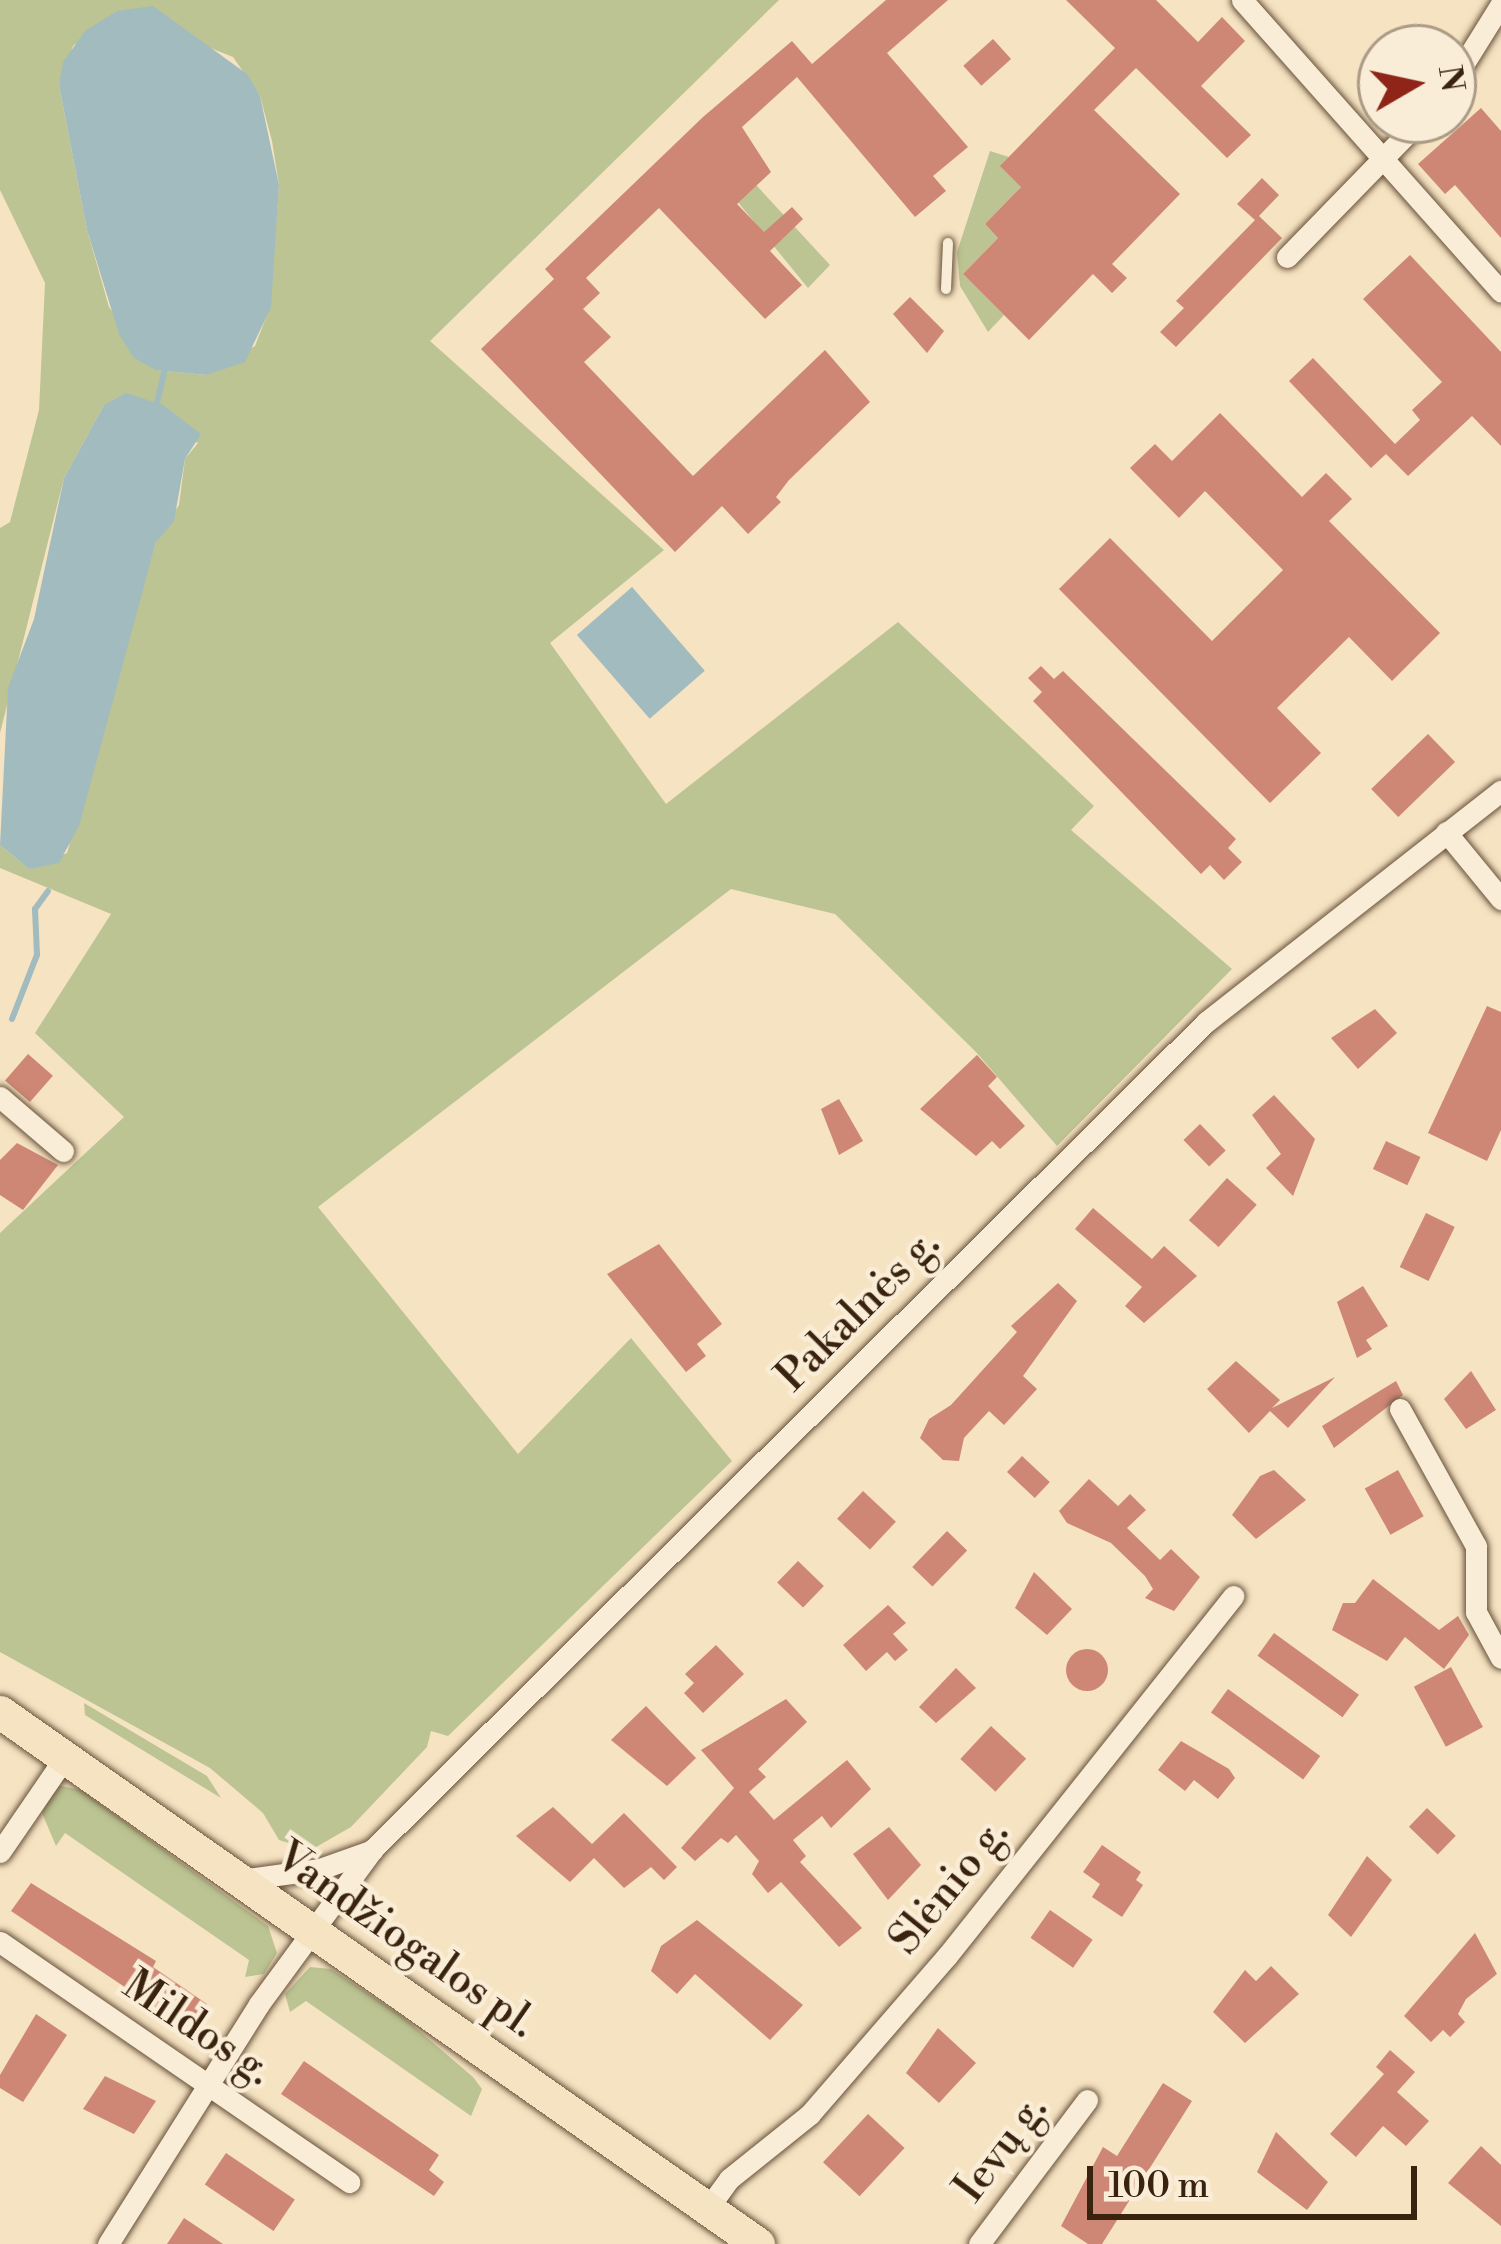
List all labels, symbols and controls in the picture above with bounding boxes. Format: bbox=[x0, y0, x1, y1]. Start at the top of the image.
north arrow bbox=[1357, 24, 1477, 144]
text: N bbox=[1428, 63, 1472, 95]
street label: Pakalnės g. bbox=[767, 1219, 951, 1403]
street label: Slėnio g. bbox=[880, 1809, 1020, 1965]
street label: Vandžiogalos pl. bbox=[265, 1832, 545, 2050]
street label: Mildos g. bbox=[113, 1961, 281, 2097]
street label: Ievų g. bbox=[945, 2085, 1059, 2213]
scale bar bbox=[1093, 2142, 1423, 2216]
text: 100 m bbox=[1108, 2164, 1209, 2209]

